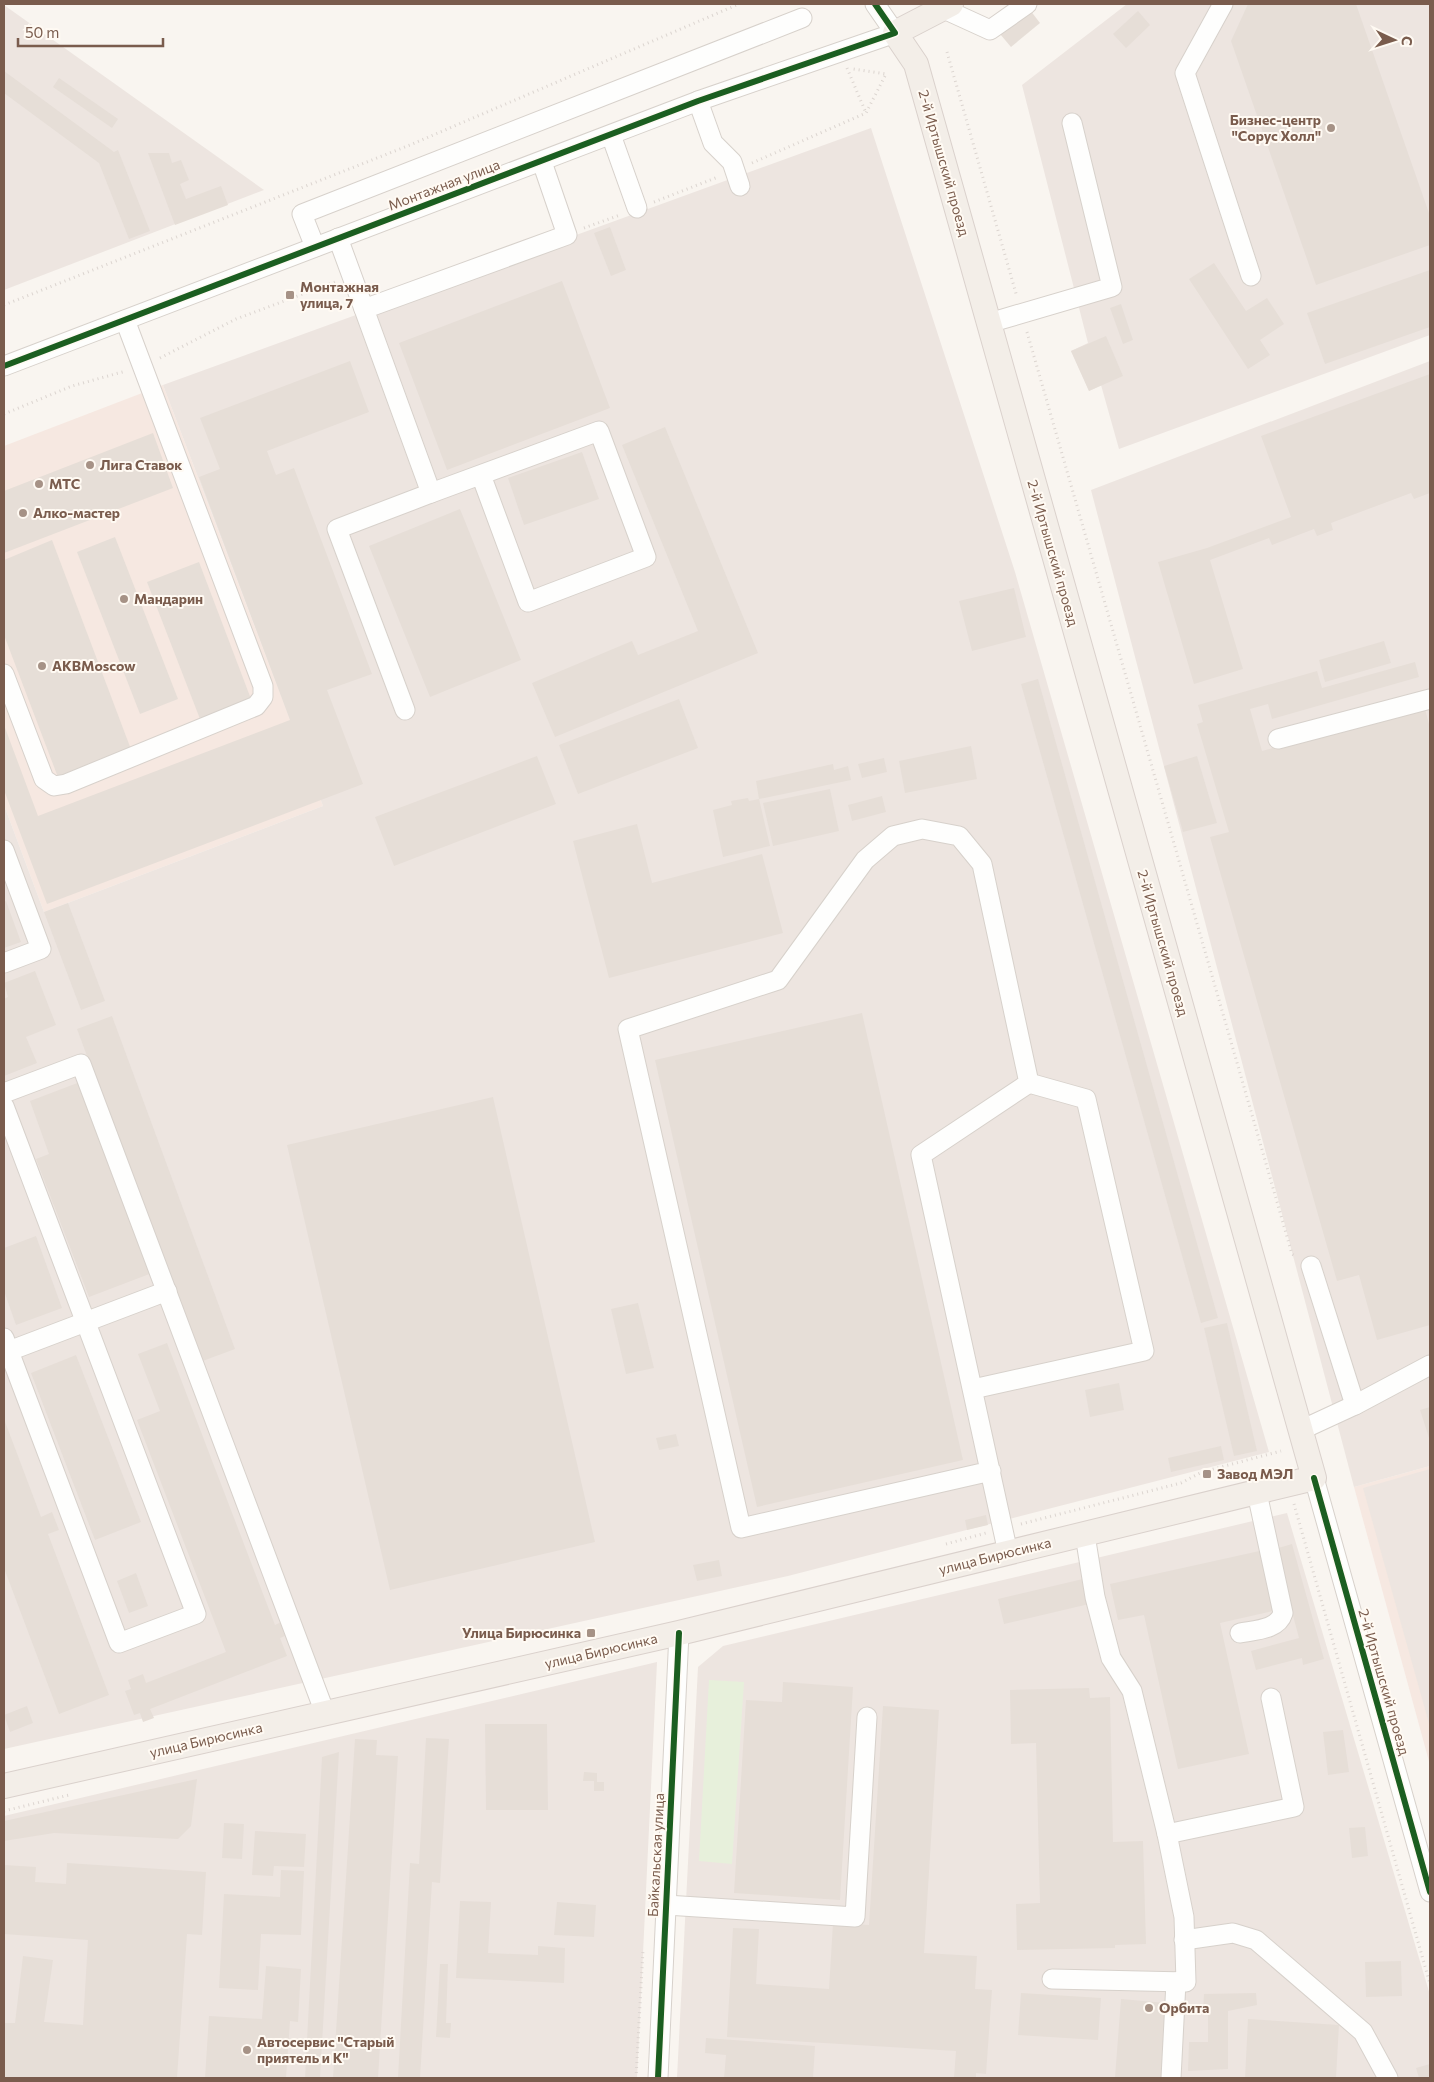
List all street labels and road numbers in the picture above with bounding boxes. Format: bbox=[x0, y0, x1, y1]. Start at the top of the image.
street label: 2-й Иртышский проезд bbox=[915, 88, 974, 238]
street label: Монтажная улица bbox=[386, 155, 502, 214]
street label: 2-й Иртышский проезд bbox=[1024, 478, 1083, 628]
street label: 2-й Иртышский проезд bbox=[1134, 868, 1193, 1018]
street label: улица Бирюсинка bbox=[937, 1533, 1053, 1578]
street label: 2-й Иртышский проезд bbox=[1355, 1607, 1414, 1757]
street label: улица Бирюсинка bbox=[543, 1629, 659, 1672]
street label: улица Бирюсинка bbox=[148, 1718, 264, 1761]
street label: Байкальская улица bbox=[644, 1793, 667, 1917]

